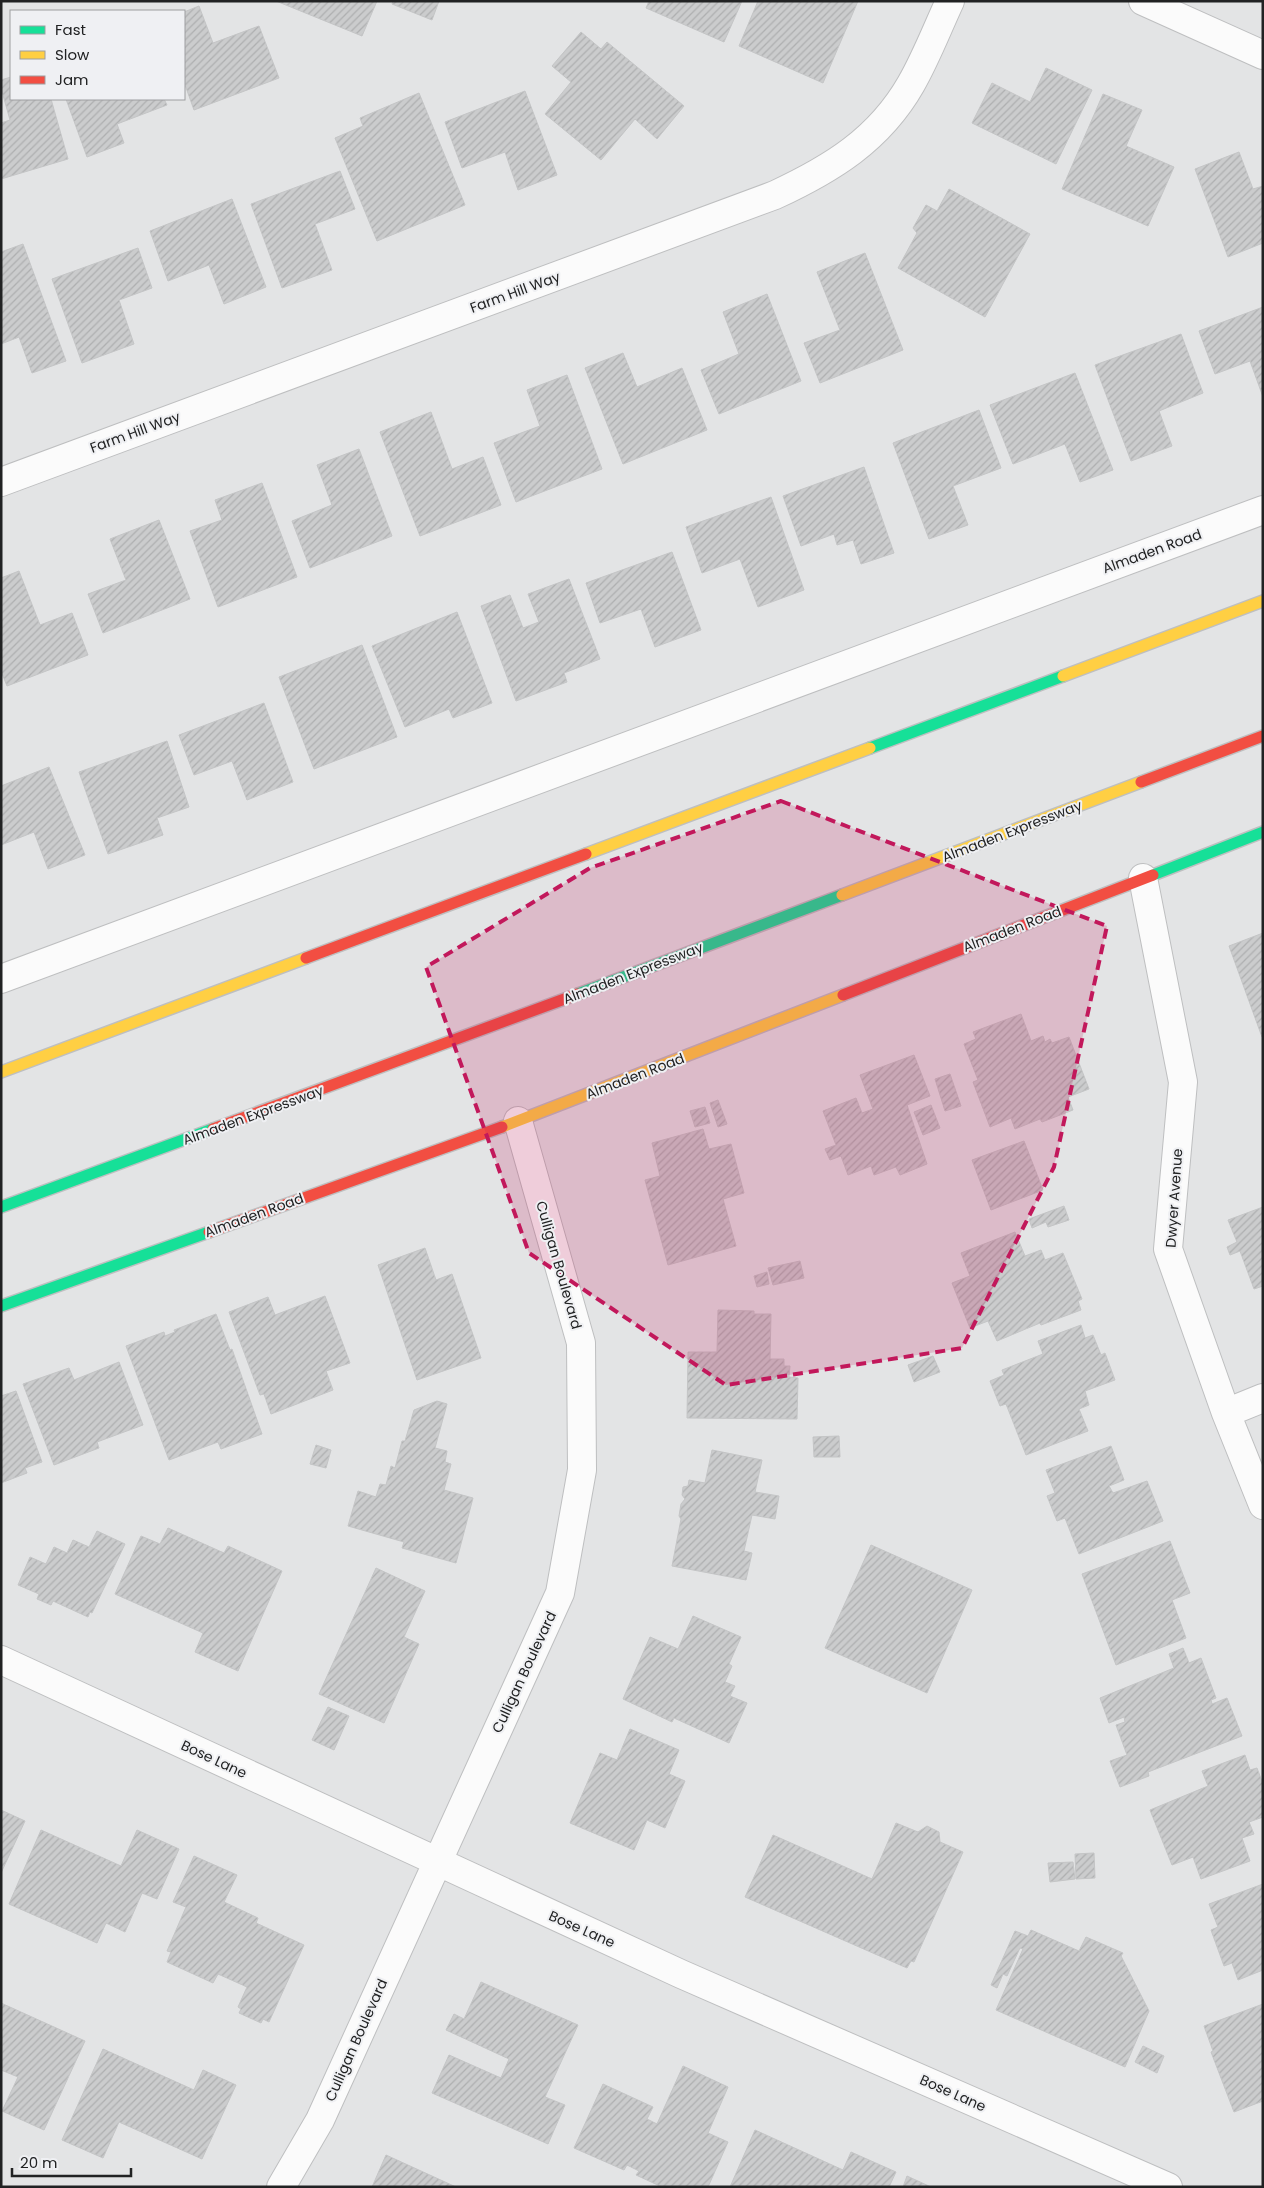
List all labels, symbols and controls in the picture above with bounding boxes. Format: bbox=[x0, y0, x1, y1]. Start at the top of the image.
legend bbox=[10, 10, 185, 100]
text: Fast bbox=[55, 19, 86, 40]
text: Slow bbox=[55, 44, 90, 65]
text: Jam bbox=[55, 69, 89, 90]
street label: Farm Hill Way bbox=[467, 266, 563, 318]
street label: Farm Hill Way bbox=[87, 406, 183, 458]
street label: Almaden Road bbox=[1100, 524, 1204, 578]
street label: Almaden Expressway bbox=[939, 795, 1085, 867]
street label: Almaden Road bbox=[960, 901, 1064, 957]
street label: Almaden Expressway bbox=[560, 937, 706, 1009]
street label: Almaden Road bbox=[583, 1048, 687, 1104]
street label: Almaden Expressway bbox=[180, 1080, 326, 1150]
street label: Dwyer Avenue bbox=[1161, 1147, 1187, 1248]
street label: Almaden Road bbox=[202, 1188, 306, 1242]
street label: Culligan Boulevard bbox=[531, 1199, 587, 1331]
street label: Culligan Boulevard bbox=[487, 1608, 561, 1736]
street label: Bose Lane bbox=[178, 1735, 250, 1783]
street label: Bose Lane bbox=[546, 1906, 619, 1953]
street label: Culligan Boulevard bbox=[320, 1975, 392, 2105]
street label: Bose Lane bbox=[917, 2070, 990, 2117]
scale bar bbox=[12, 2146, 131, 2178]
text: 20 m bbox=[20, 2152, 58, 2173]

